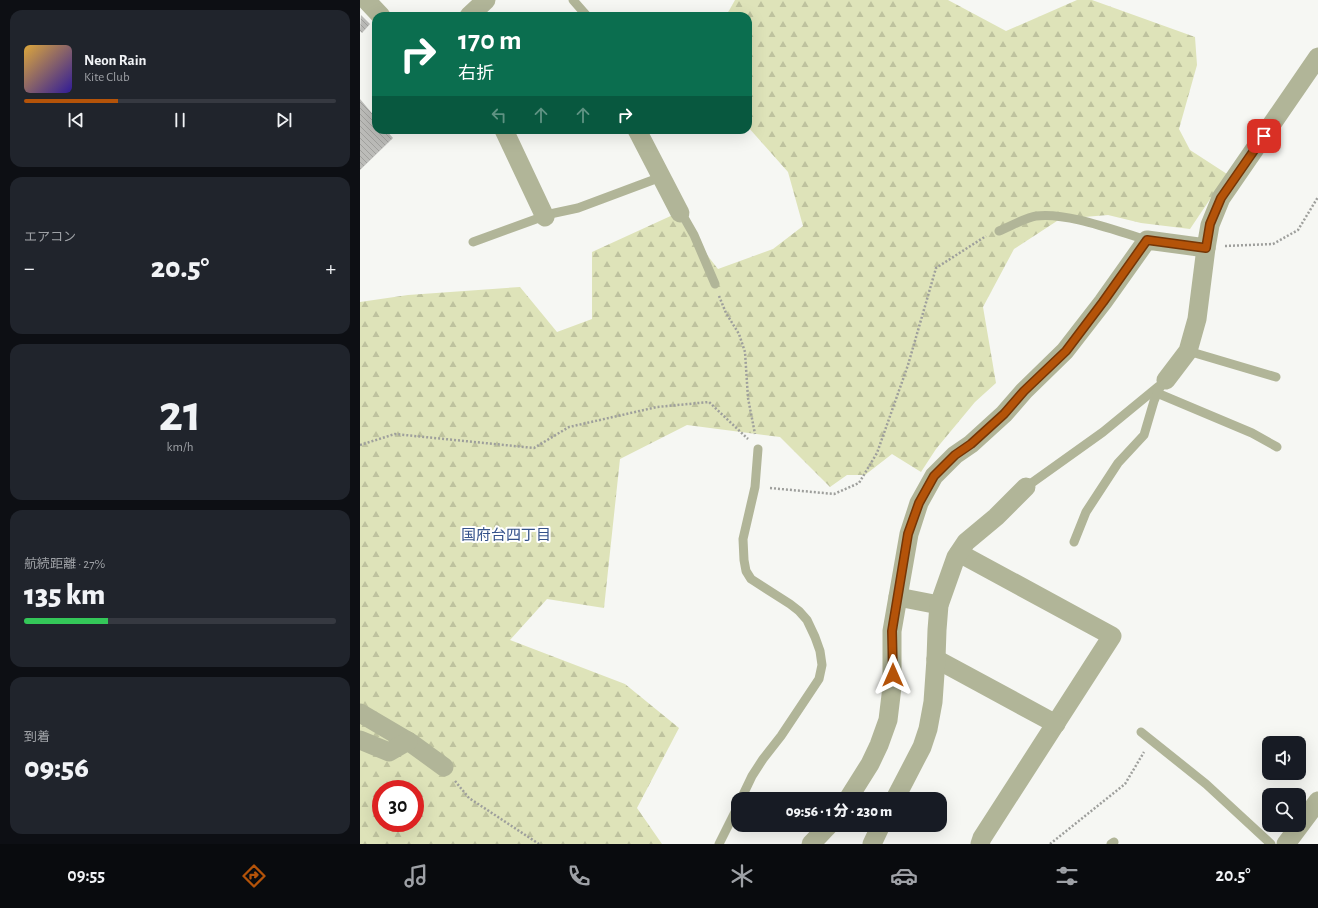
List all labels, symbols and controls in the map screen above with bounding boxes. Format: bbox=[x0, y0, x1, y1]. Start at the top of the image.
text: 170 m bbox=[458, 27, 522, 55]
icon: right bbox=[392, 28, 444, 80]
text: Neon Rain bbox=[84, 53, 146, 68]
text: 右折 bbox=[458, 65, 494, 83]
text: Kite Club bbox=[84, 71, 130, 84]
icon: left bbox=[488, 104, 510, 126]
icon: ahead bbox=[530, 104, 552, 126]
icon: ahead bbox=[572, 104, 594, 126]
icon: right bbox=[614, 104, 636, 126]
icon: previous bbox=[65, 109, 87, 131]
icon: pause bbox=[169, 109, 191, 131]
icon: next bbox=[273, 109, 295, 131]
pin bbox=[1247, 119, 1281, 153]
icon: arrive bbox=[1253, 125, 1275, 147]
text: エアコン bbox=[24, 231, 76, 244]
text: 20.5° bbox=[151, 253, 209, 283]
text: − bbox=[24, 257, 35, 279]
text: + bbox=[325, 257, 336, 279]
text: 21 bbox=[158, 388, 202, 440]
text: km/h bbox=[167, 441, 193, 454]
district label: 国府台四丁目 bbox=[461, 527, 551, 543]
text: 航続距離 · 27% bbox=[24, 558, 105, 571]
text: 135 km bbox=[24, 580, 105, 610]
position arrow bbox=[872, 654, 914, 696]
text: 到着 bbox=[24, 731, 50, 744]
map controls bbox=[1262, 736, 1306, 832]
button: sound bbox=[1262, 736, 1306, 780]
text: 09:56 bbox=[24, 753, 89, 783]
speed limit sign: 30 bbox=[372, 780, 424, 832]
button: search bbox=[1262, 788, 1306, 832]
text: 09:56 · 1 分 · 230 m bbox=[786, 804, 892, 819]
icon: directions bbox=[240, 862, 268, 890]
icon: music bbox=[402, 862, 430, 890]
icon: phone bbox=[565, 862, 593, 890]
icon: climate bbox=[728, 862, 756, 890]
icon: car bbox=[890, 862, 918, 890]
icon: filters bbox=[1053, 862, 1081, 890]
text: 09:55 bbox=[67, 867, 105, 885]
text: 20.5° bbox=[1216, 867, 1251, 885]

